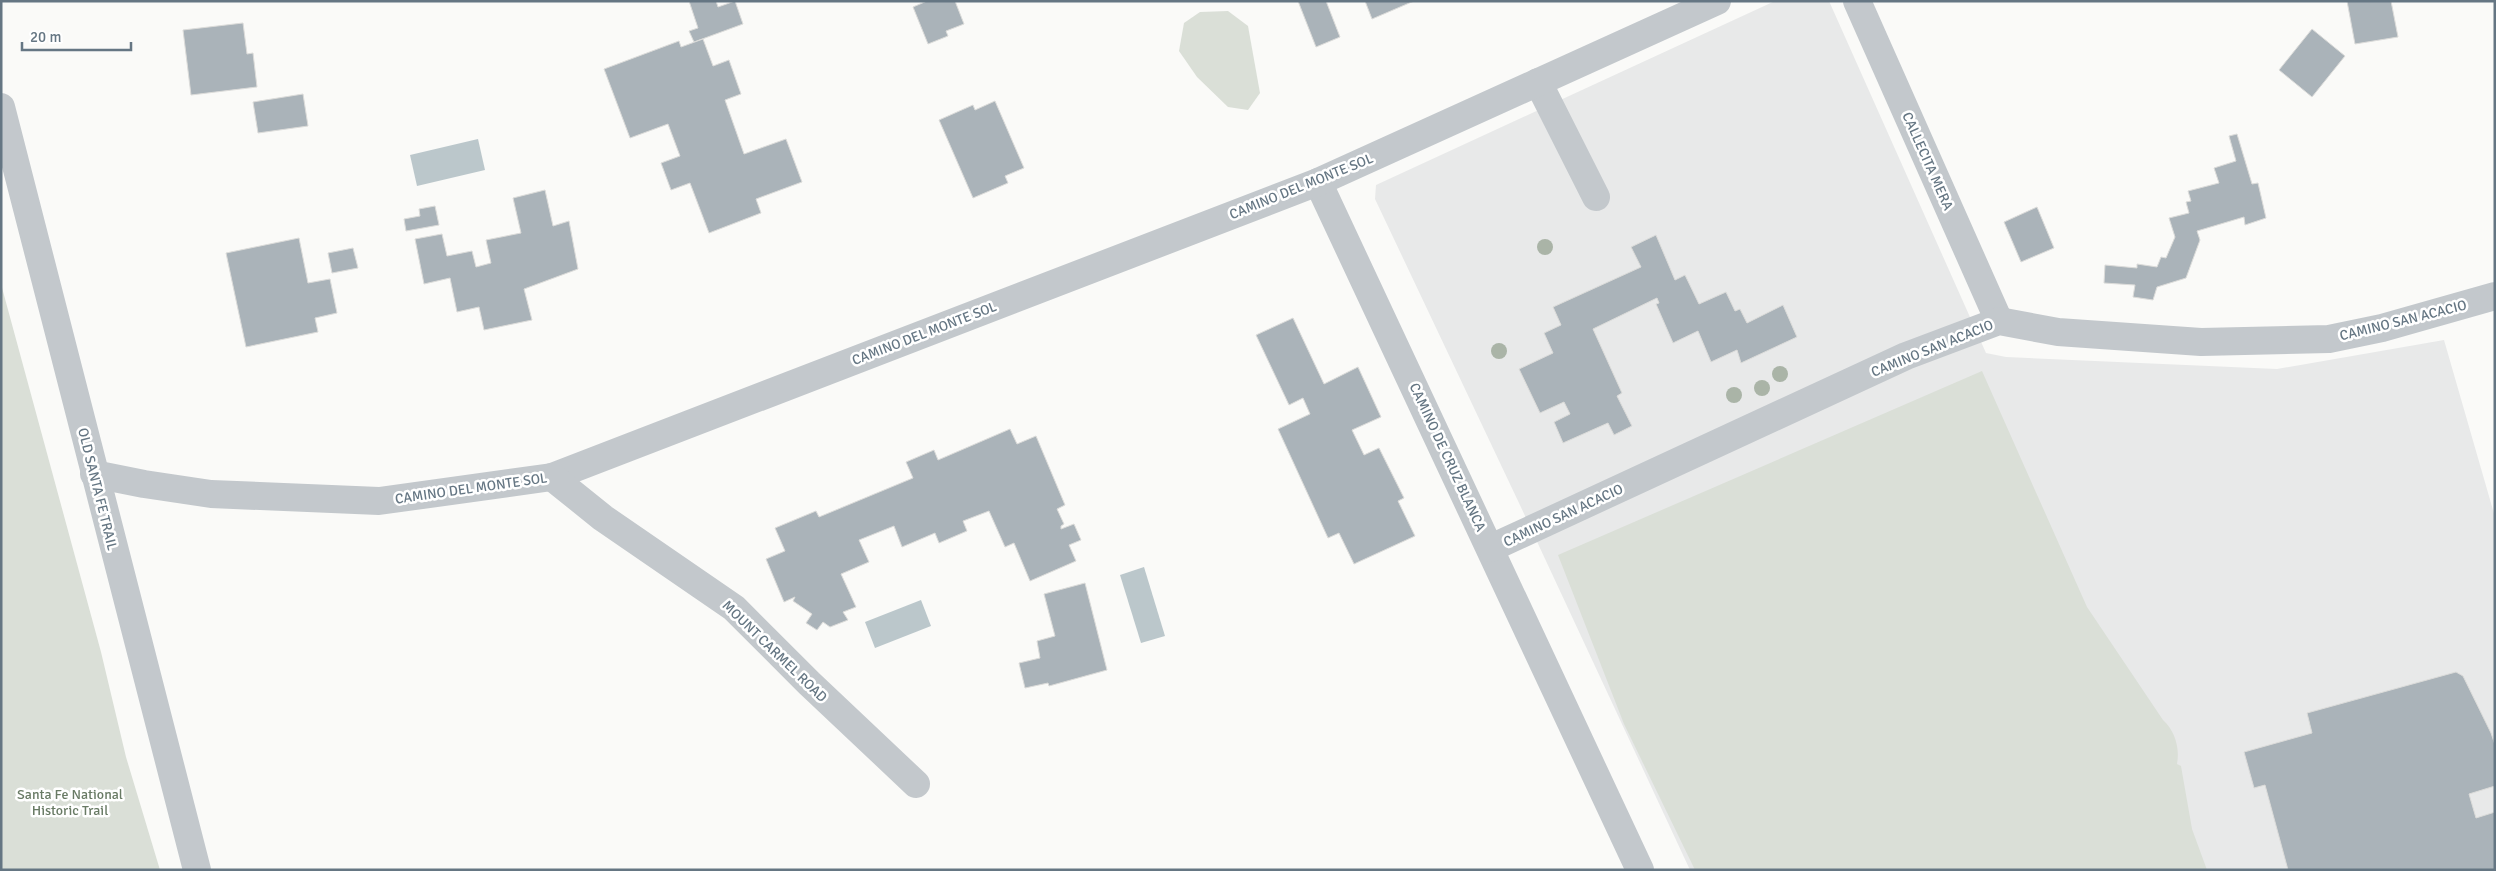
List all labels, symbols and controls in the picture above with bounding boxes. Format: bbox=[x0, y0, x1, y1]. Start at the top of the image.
scale bar bbox=[22, 20, 131, 52]
text: 20 m bbox=[30, 28, 61, 46]
street label: CALLECITA MERA bbox=[1898, 110, 1957, 213]
street label: CAMINO DEL MONTE SOL bbox=[1227, 150, 1376, 223]
street label: CAMINO SAN ACACIO bbox=[2338, 296, 2468, 344]
street label: CAMINO DEL MONTE SOL bbox=[849, 298, 999, 369]
street label: CAMINO SAN ACACIO bbox=[1869, 316, 1996, 381]
street label: CAMINO DE CRUZ BLANCA bbox=[1406, 380, 1490, 535]
street label: OLD SANTA FE TRAIL bbox=[74, 426, 121, 552]
street label: CAMINO DEL MONTE SOL bbox=[394, 469, 548, 508]
street label: CAMINO SAN ACACIO bbox=[1501, 480, 1626, 551]
street label: MOUNT CARMEL ROAD bbox=[719, 597, 831, 706]
park label: Santa Fe National Historic Trail bbox=[17, 786, 123, 819]

